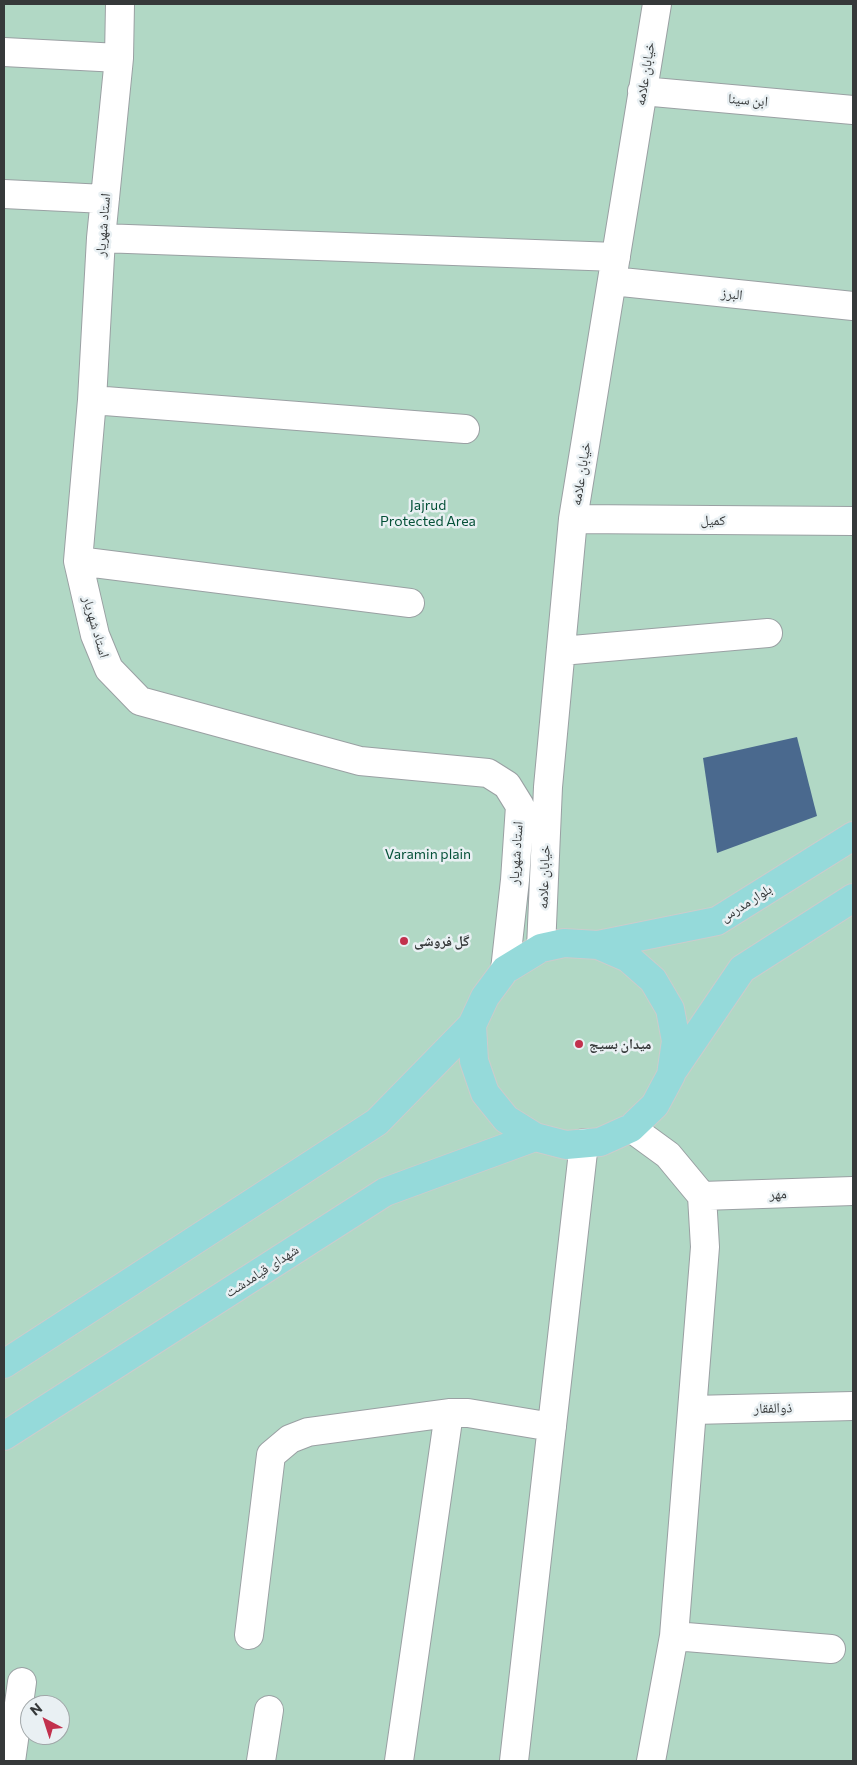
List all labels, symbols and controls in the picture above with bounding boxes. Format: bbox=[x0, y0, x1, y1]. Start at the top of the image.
street label: خیابان علامه bbox=[632, 41, 658, 107]
street label: ابن سینا bbox=[727, 90, 769, 110]
street label: استاد شهریار bbox=[92, 193, 114, 257]
street label: البرز bbox=[720, 285, 744, 303]
street label: خیابان علامه bbox=[568, 441, 594, 507]
park label: Jajrud Protected Area bbox=[380, 497, 476, 530]
street label: کمیل bbox=[701, 512, 725, 528]
street label: استاد شهریار bbox=[79, 594, 113, 660]
street label: استاد شهریار bbox=[505, 821, 527, 885]
street label: خیابان علامه bbox=[534, 845, 554, 909]
park label: Varamin plain bbox=[385, 846, 471, 862]
street label: بلوار مدرس bbox=[717, 881, 775, 925]
place label: گل فروشی bbox=[414, 933, 469, 949]
marker: گل فروشی bbox=[398, 935, 410, 947]
place label: میدان بسیج bbox=[589, 1036, 651, 1052]
marker: میدان بسیج bbox=[573, 1038, 585, 1050]
street label: مهر bbox=[769, 1185, 787, 1203]
street label: شهدای قیامدشت bbox=[222, 1241, 302, 1301]
street label: ذوالفقار bbox=[754, 1399, 792, 1417]
north arrow bbox=[20, 1695, 70, 1745]
text: N bbox=[26, 1699, 45, 1719]

